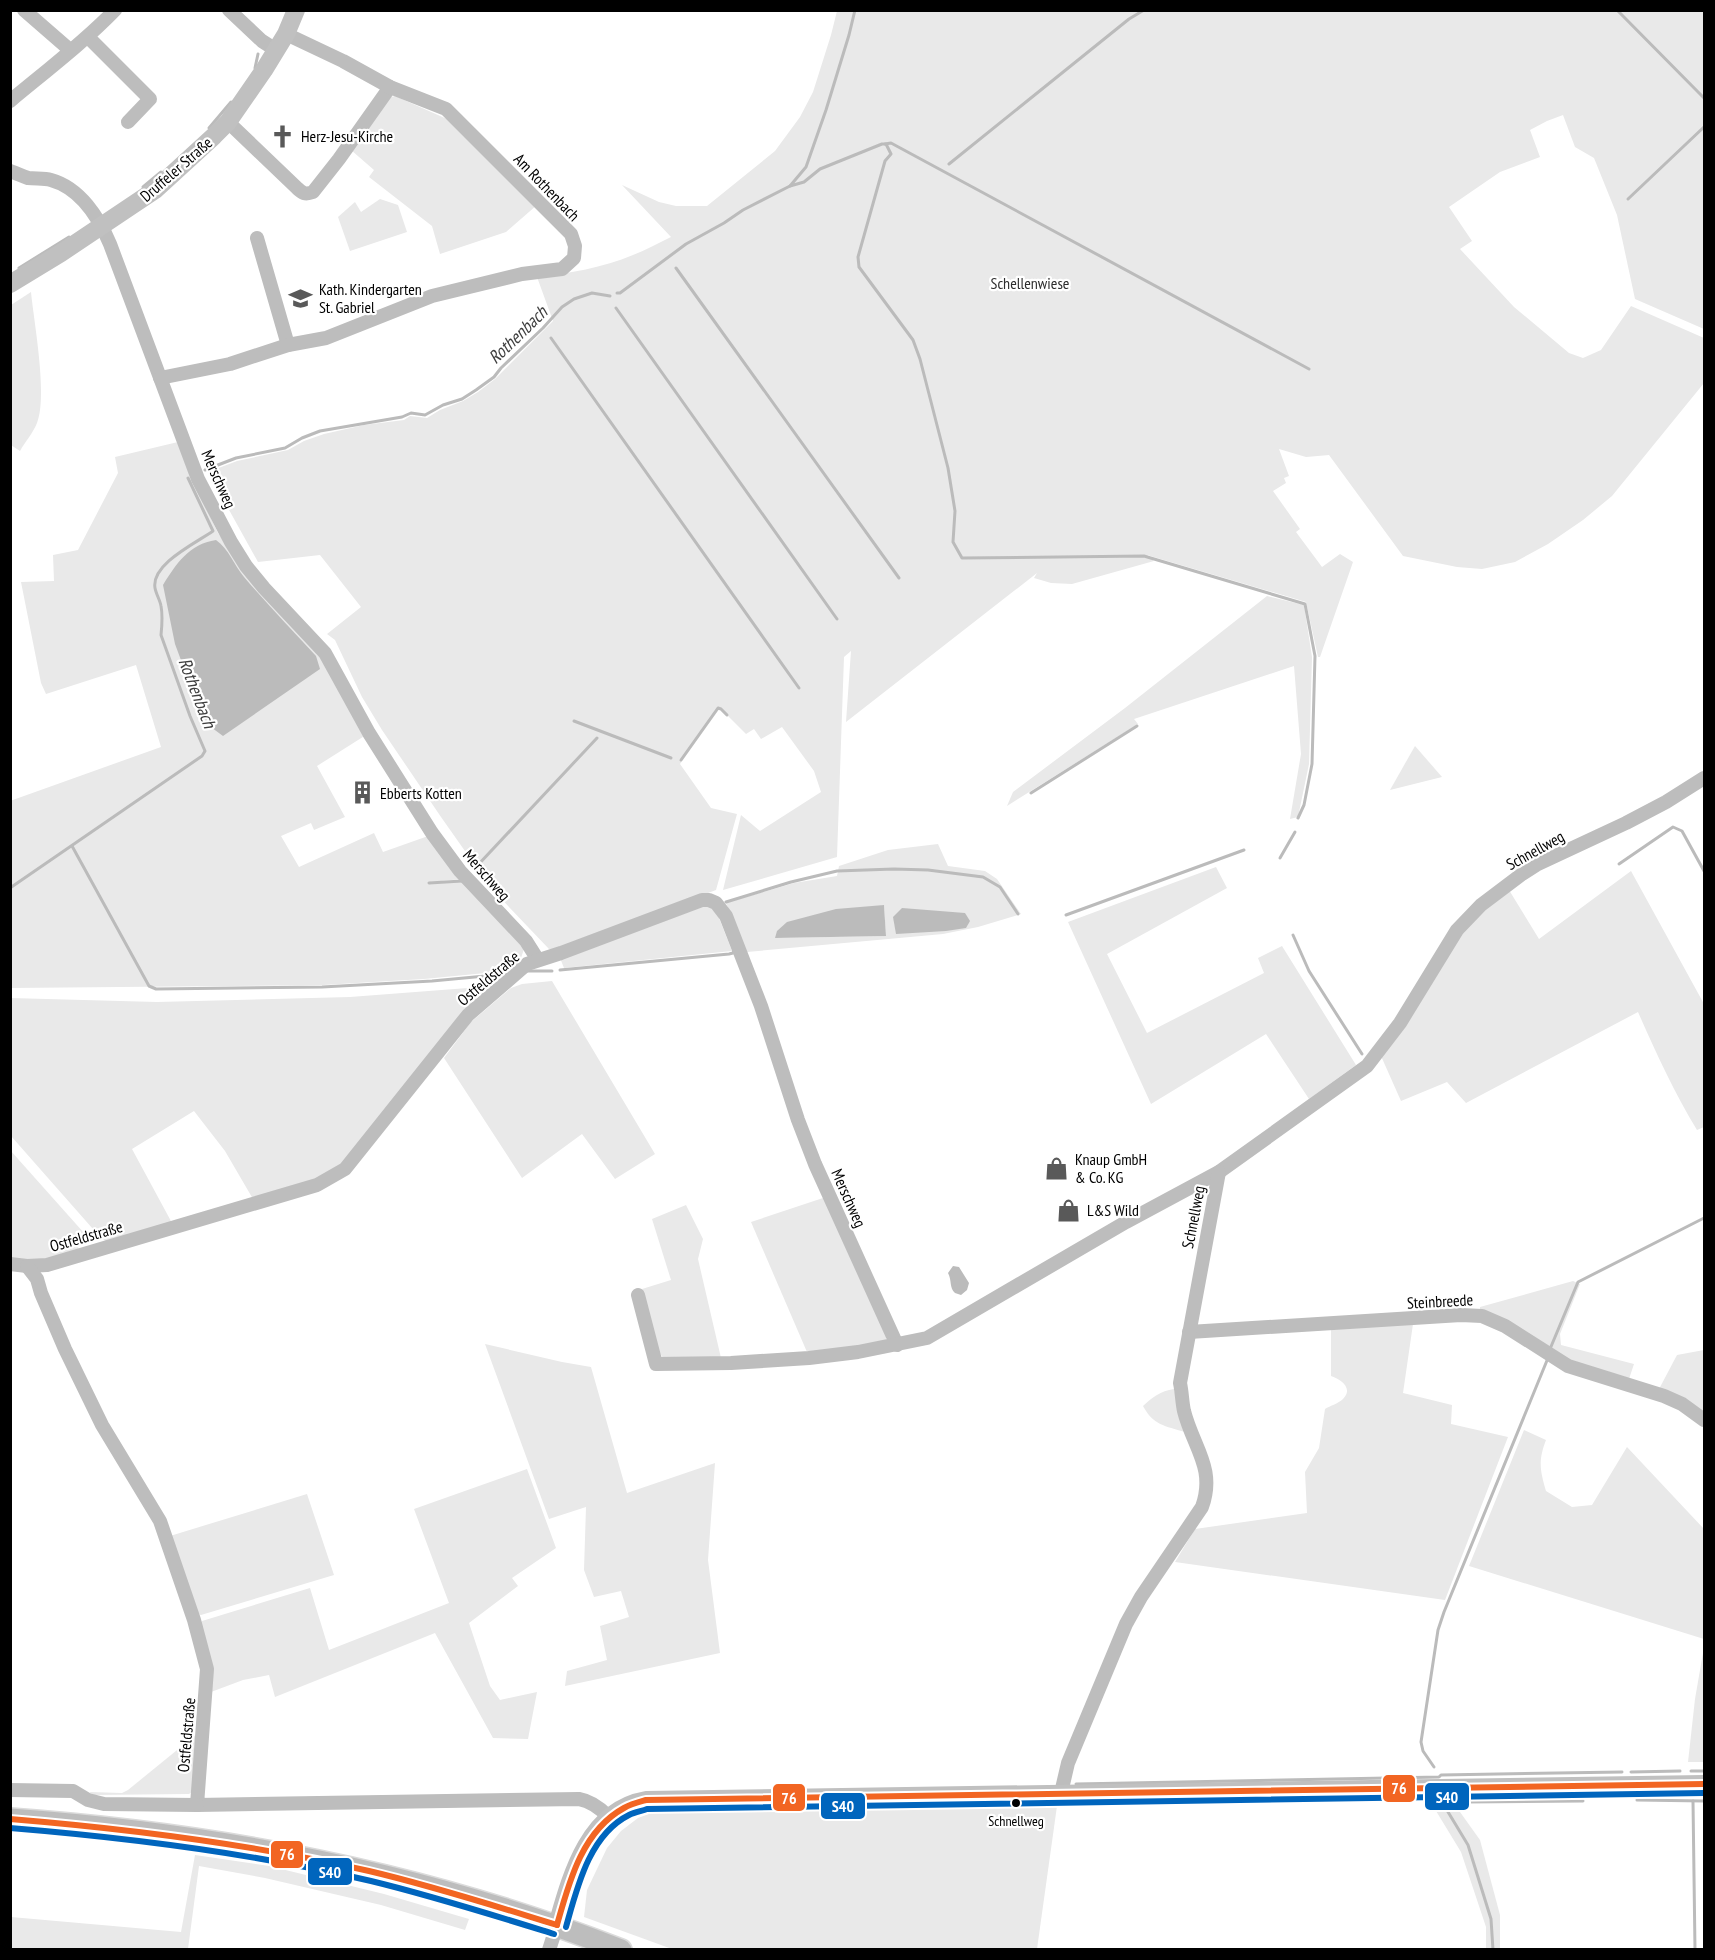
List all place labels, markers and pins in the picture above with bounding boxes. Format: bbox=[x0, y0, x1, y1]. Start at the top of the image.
church icon: Herz-Jesu-Kirche bbox=[270, 123, 296, 149]
place label: Herz-Jesu-Kirche bbox=[301, 126, 393, 146]
place label: Kath. Kindergarten St. Gabriel bbox=[319, 279, 422, 317]
school or university icon: Kath. Kindergarten St. Gabriel bbox=[288, 285, 314, 311]
building icon: Ebberts Kotten bbox=[349, 780, 375, 806]
place label: Ebberts Kotten bbox=[380, 783, 462, 803]
place label: Knaup GmbH & Co. KG bbox=[1075, 1149, 1147, 1187]
shop icon: Knaup GmbH & Co. KG bbox=[1044, 1155, 1070, 1181]
shop icon: L&S Wild bbox=[1056, 1197, 1082, 1223]
place label: L&S Wild bbox=[1087, 1200, 1139, 1220]
marker: Schnellweg bbox=[1010, 1797, 1022, 1809]
place label: Schnellweg bbox=[988, 1812, 1044, 1830]

